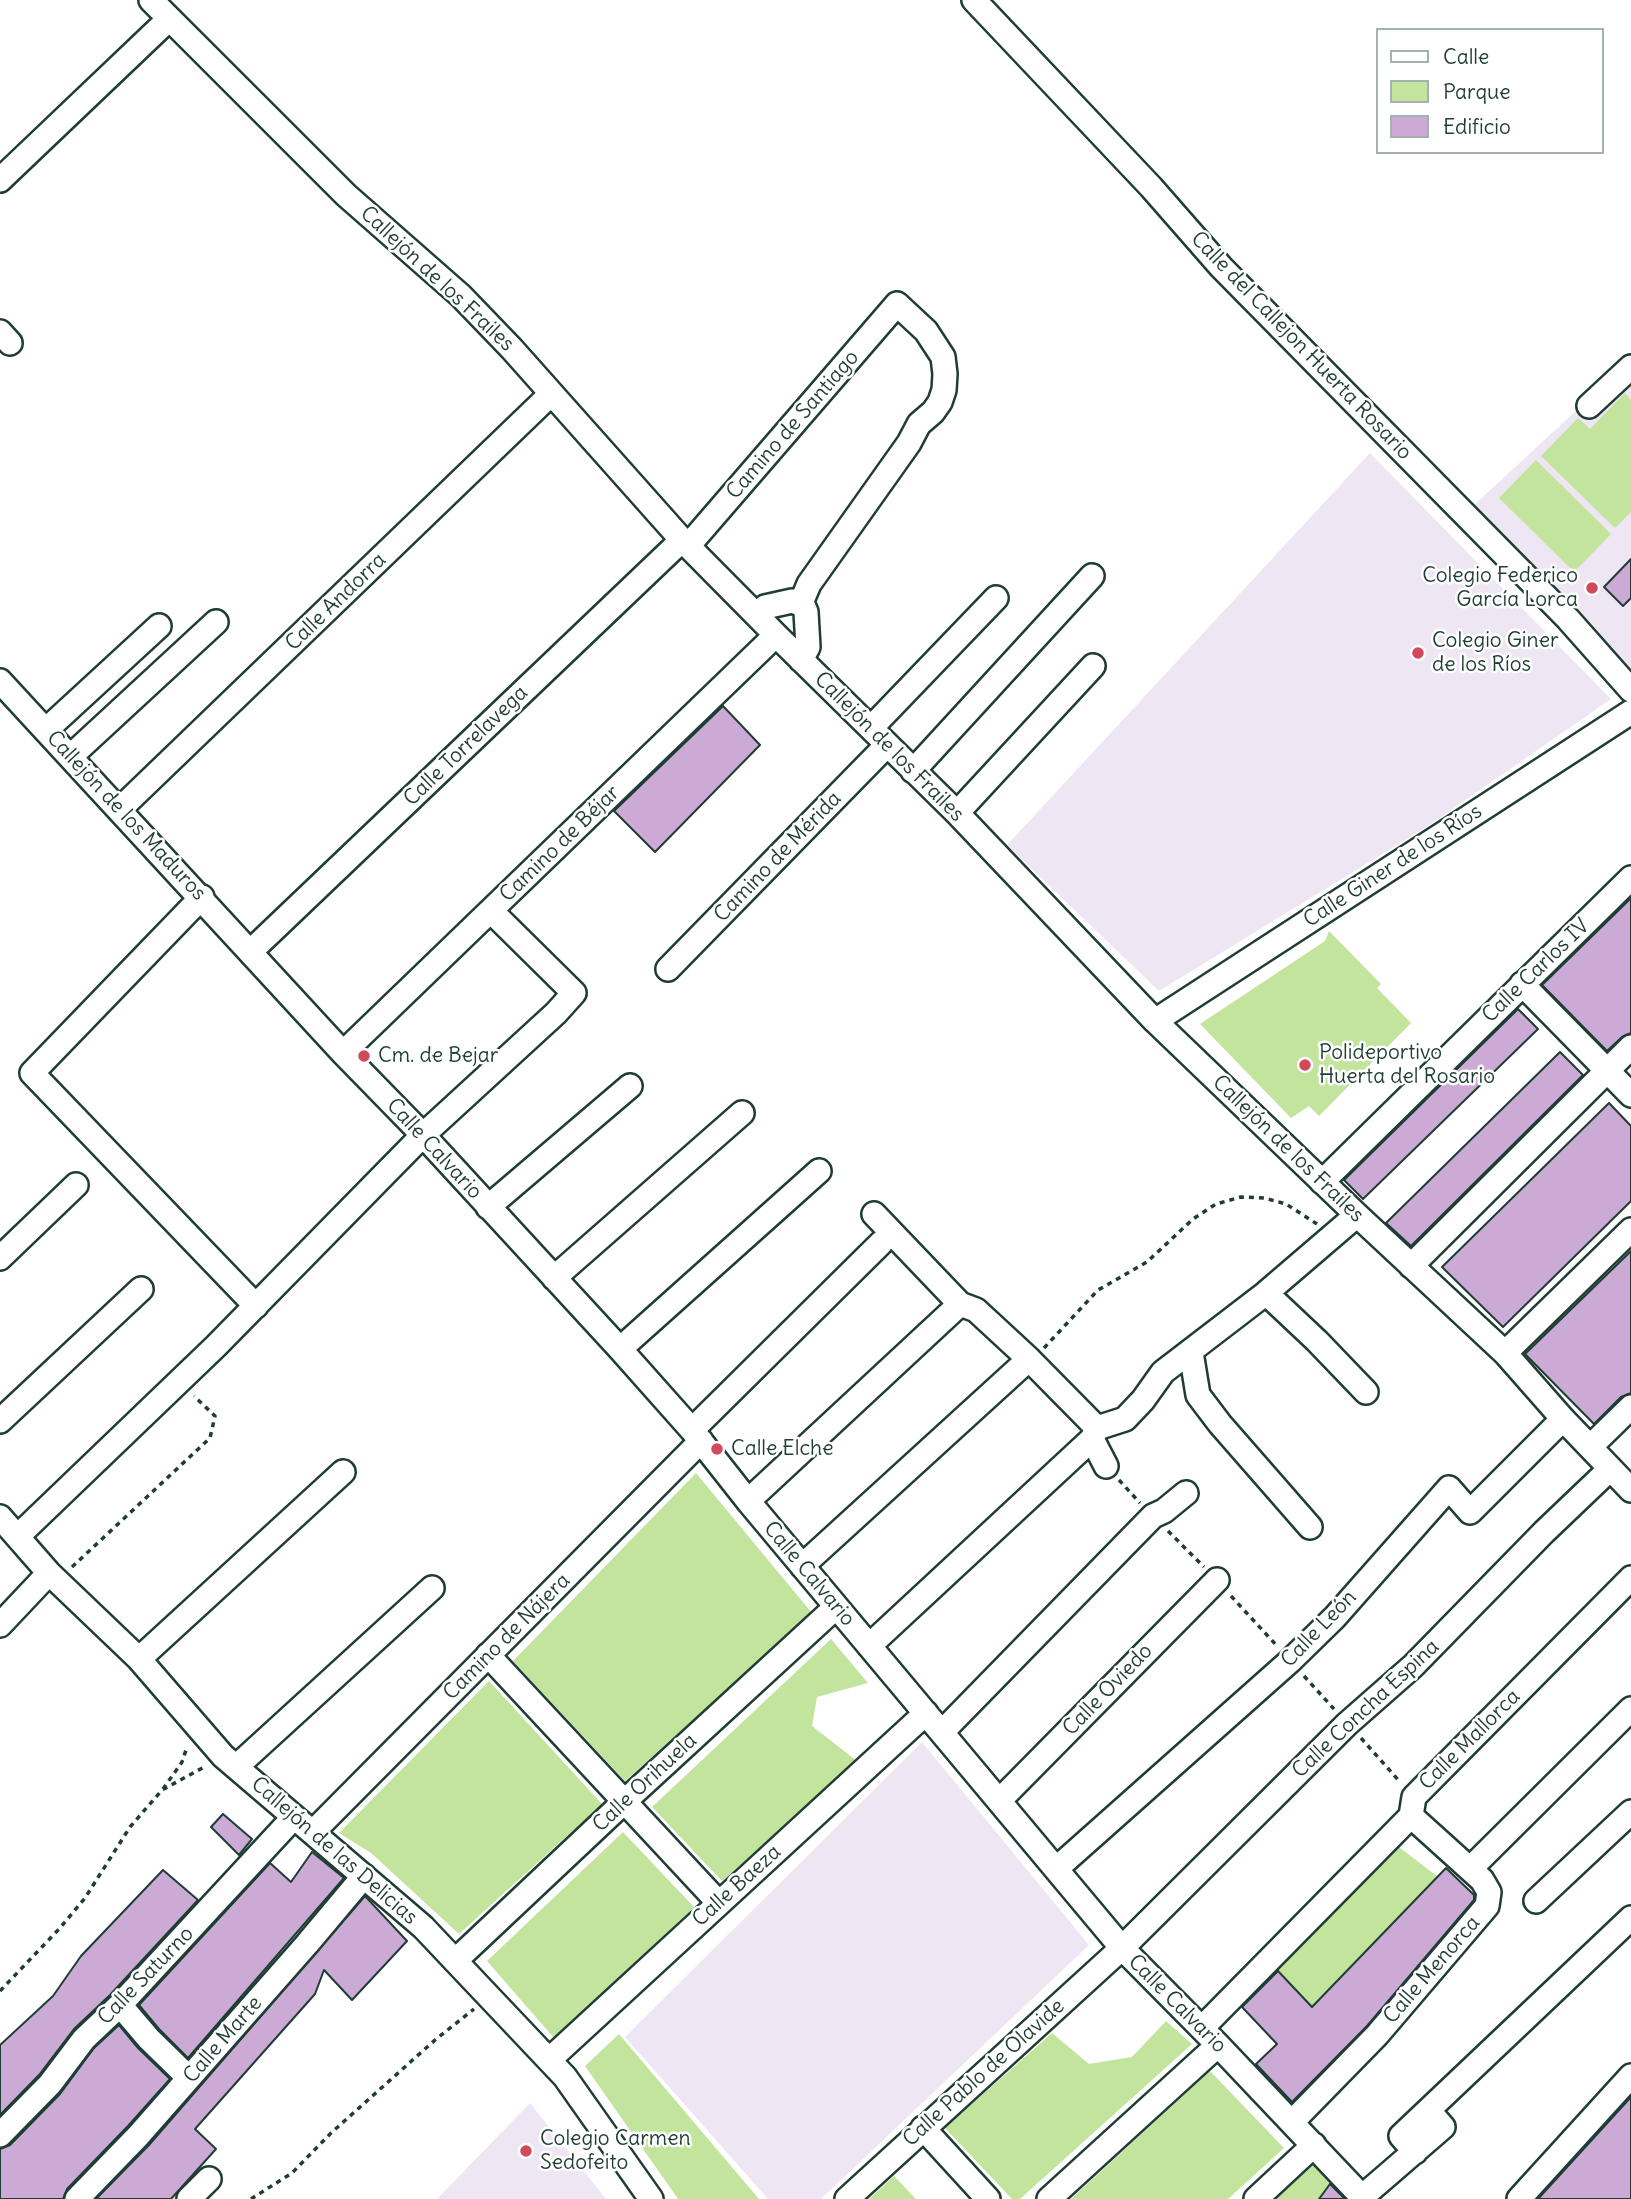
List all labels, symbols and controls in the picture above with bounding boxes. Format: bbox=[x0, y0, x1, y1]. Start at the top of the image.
legend bbox=[1376, 28, 1603, 154]
text: Calle bbox=[1443, 43, 1489, 70]
text: Parque bbox=[1443, 78, 1511, 105]
text: Edificio bbox=[1443, 113, 1511, 140]
street label: Callejón de los Frailes bbox=[355, 201, 519, 357]
street label: Calle del Callejon Huerta Rosario bbox=[1185, 227, 1417, 465]
street label: Camino de Santiago bbox=[721, 345, 865, 505]
street label: Calle Andorra bbox=[280, 548, 392, 656]
place label: Colegio Federico García Lorca bbox=[1422, 563, 1578, 613]
marker: Colegio Federico García Lorca bbox=[1584, 580, 1600, 596]
place label: Colegio Giner de los Ríos bbox=[1432, 628, 1559, 678]
marker: Colegio Giner de los Ríos bbox=[1410, 645, 1426, 661]
street label: Callejón de los Frailes bbox=[809, 667, 969, 827]
street label: Calle Torrelavega bbox=[399, 680, 533, 812]
street label: Callejón de los Maduros bbox=[41, 726, 211, 906]
street label: Camino de Béjar bbox=[495, 781, 625, 907]
street label: Camino de Mérida bbox=[709, 786, 847, 928]
street label: Calle Giner de los Ríos bbox=[1299, 799, 1487, 933]
street label: Calle Carlos IV bbox=[1477, 914, 1595, 1028]
place label: Polideportivo Huerta del Rosario bbox=[1319, 1040, 1495, 1090]
place label: Cm. de Bejar bbox=[378, 1043, 498, 1069]
marker: Cm. de Bejar bbox=[356, 1048, 372, 1064]
marker: Polideportivo Huerta del Rosario bbox=[1297, 1057, 1313, 1073]
street label: Callejón de los Frailes bbox=[1207, 1070, 1369, 1228]
street label: Calle Calvario bbox=[381, 1093, 487, 1205]
place label: Calle Elche bbox=[731, 1436, 834, 1462]
marker: Calle Elche bbox=[709, 1441, 725, 1457]
street label: Calle Calvario bbox=[758, 1517, 860, 1631]
street label: Camino de Nájera bbox=[438, 1568, 576, 1706]
street label: Calle León bbox=[1276, 1585, 1362, 1673]
street label: Calle Concha Espina bbox=[1287, 1634, 1445, 1784]
street label: Calle Oviedo bbox=[1058, 1639, 1158, 1741]
street label: Calle Mallorca bbox=[1414, 1684, 1526, 1796]
street label: Calle Orihuela bbox=[588, 1728, 702, 1838]
street label: Callejón de las Delicias bbox=[246, 1772, 422, 1930]
street label: Calle Baeza bbox=[688, 1840, 786, 1932]
street label: Calle Menorca bbox=[1378, 1911, 1486, 2029]
street label: Calle Saturno bbox=[93, 1922, 199, 2030]
street label: Calle Calvario bbox=[1123, 1950, 1231, 2058]
street label: Calle Marte bbox=[178, 1991, 268, 2089]
street label: Calle Pablo de Olavide bbox=[898, 1994, 1070, 2152]
place label: Colegio Carmen Sedofeito bbox=[540, 2126, 691, 2176]
marker: Colegio Carmen Sedofeito bbox=[518, 2143, 534, 2159]

